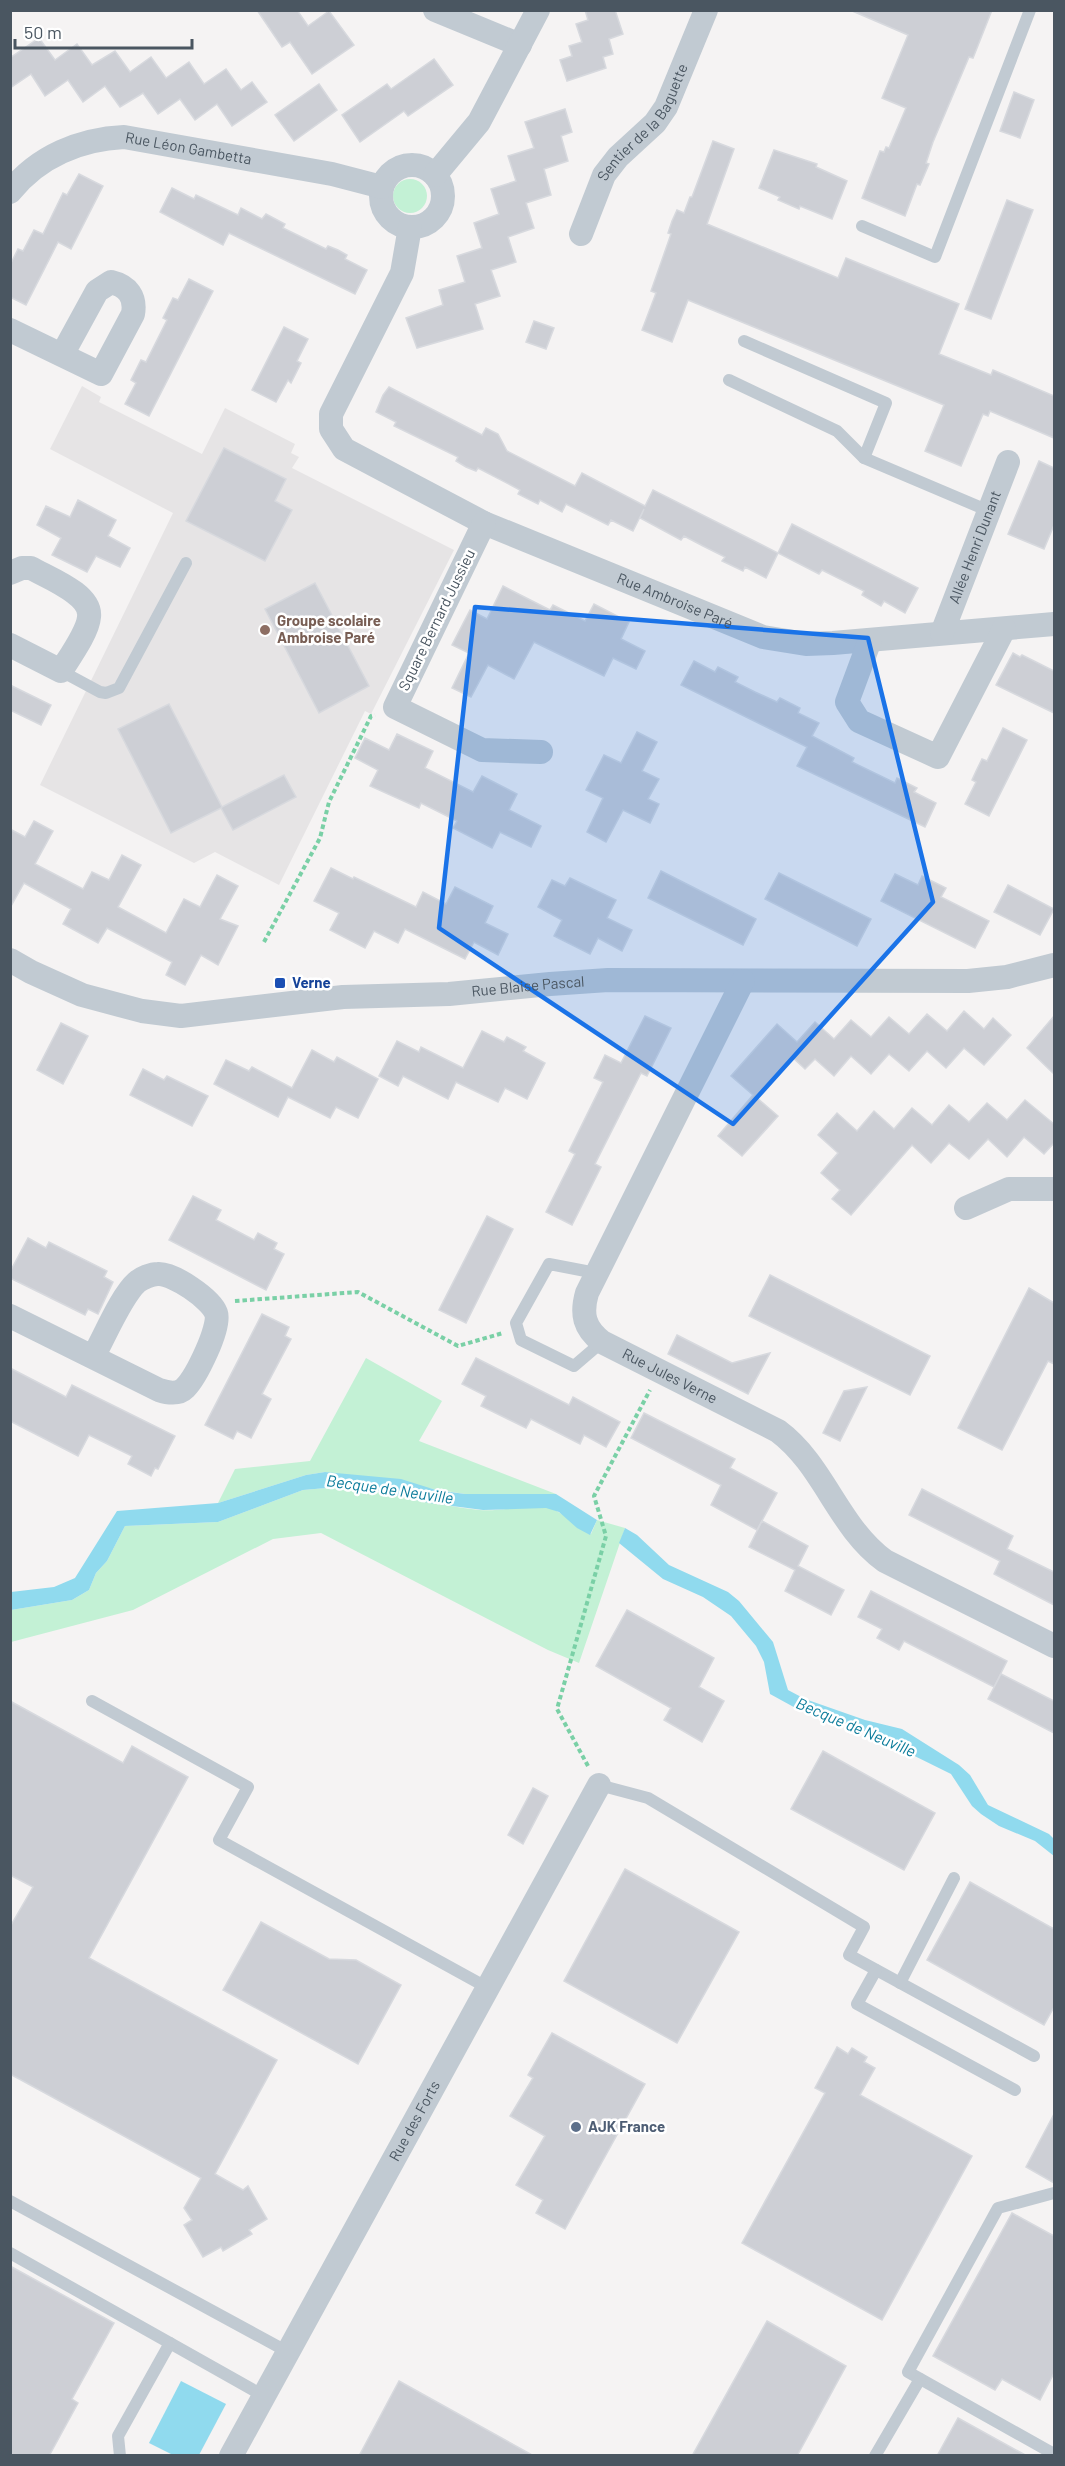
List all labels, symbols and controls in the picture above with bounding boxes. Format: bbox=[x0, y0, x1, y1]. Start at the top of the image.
scale bar bbox=[15, 12, 192, 50]
text: 50 m bbox=[24, 21, 62, 43]
street label: Sentier de la Baguette bbox=[593, 61, 691, 183]
street label: Rue Léon Gambetta bbox=[124, 127, 253, 168]
street label: Allée Henri Dunant bbox=[944, 488, 1004, 606]
street label: Square Bernard Jussieu bbox=[394, 546, 478, 693]
street label: Rue Ambroise Paré bbox=[615, 568, 736, 632]
place label: Groupe scolaire Ambroise Paré bbox=[277, 611, 381, 646]
marker: Groupe scolaire Ambroise Paré bbox=[258, 623, 272, 637]
street label: Rue Blaise Pascal bbox=[470, 972, 585, 1000]
place label: Verne bbox=[292, 973, 331, 991]
marker: Verne bbox=[273, 976, 287, 990]
street label: Rue Jules Verne bbox=[620, 1344, 721, 1407]
water label: Becque de Neuville bbox=[325, 1470, 455, 1507]
water label: Becque de Neuville bbox=[794, 1693, 919, 1760]
street label: Rue des Forts bbox=[385, 2077, 443, 2164]
place label: AJK France bbox=[588, 2117, 665, 2135]
marker: AJK France bbox=[569, 2120, 583, 2134]

